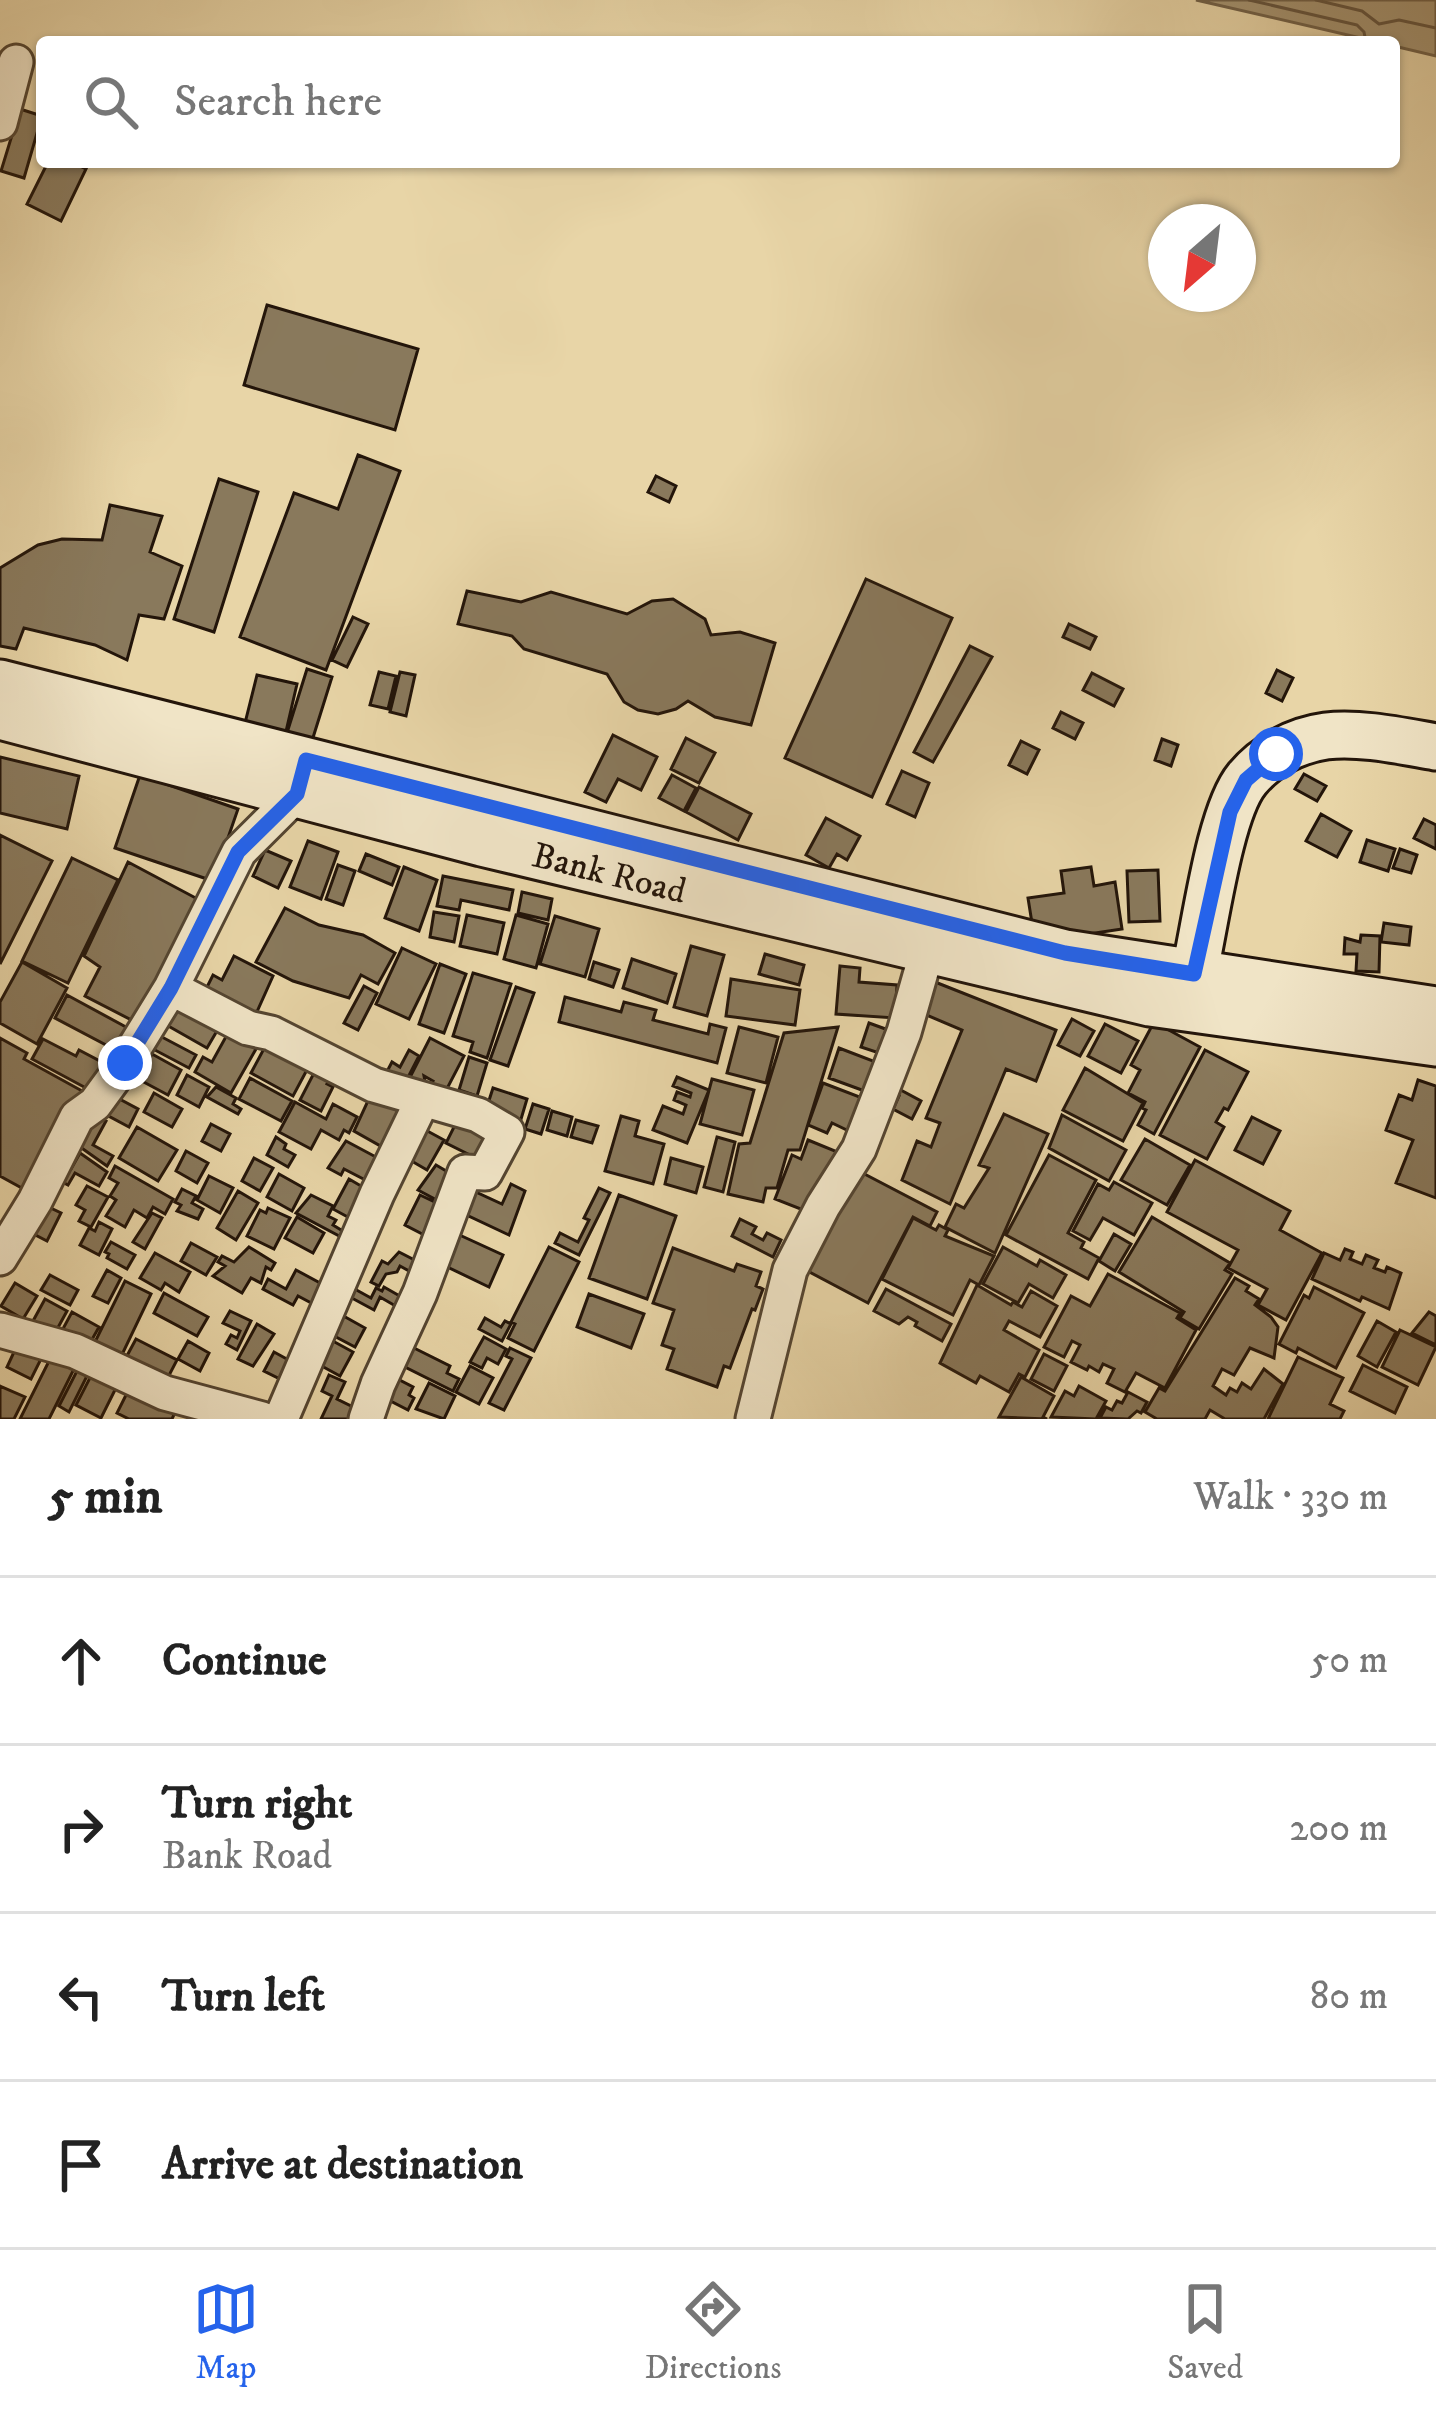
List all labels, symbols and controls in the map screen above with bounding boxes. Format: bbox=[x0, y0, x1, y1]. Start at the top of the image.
search box bbox=[36, 36, 1400, 168]
icon: search bbox=[78, 69, 144, 135]
text: Search here bbox=[174, 74, 382, 130]
north arrow bbox=[1148, 204, 1256, 312]
route start bbox=[1249, 727, 1303, 781]
street label: Bank Road bbox=[527, 833, 691, 915]
route end bbox=[98, 1036, 152, 1090]
text: 5 min bbox=[48, 1465, 162, 1529]
text: Walk · 330 m bbox=[1193, 1473, 1388, 1522]
icon: ahead bbox=[48, 1628, 114, 1694]
text: Continue bbox=[162, 1633, 327, 1689]
text: 50 m bbox=[1310, 1636, 1388, 1685]
text: Turn right bbox=[162, 1776, 352, 1832]
icon: right bbox=[48, 1796, 114, 1862]
text: 200 m bbox=[1289, 1804, 1388, 1853]
text: Bank Road bbox=[162, 1832, 332, 1881]
icon: left bbox=[48, 1964, 114, 2030]
text: Turn left bbox=[162, 1969, 325, 2025]
text: 80 m bbox=[1310, 1972, 1388, 2021]
icon: arrive bbox=[48, 2132, 114, 2198]
text: Arrive at destination bbox=[162, 2137, 523, 2193]
tab: Map bbox=[193, 2276, 259, 2389]
tab: Directions bbox=[645, 2276, 781, 2389]
tab: Saved bbox=[1167, 2276, 1243, 2389]

